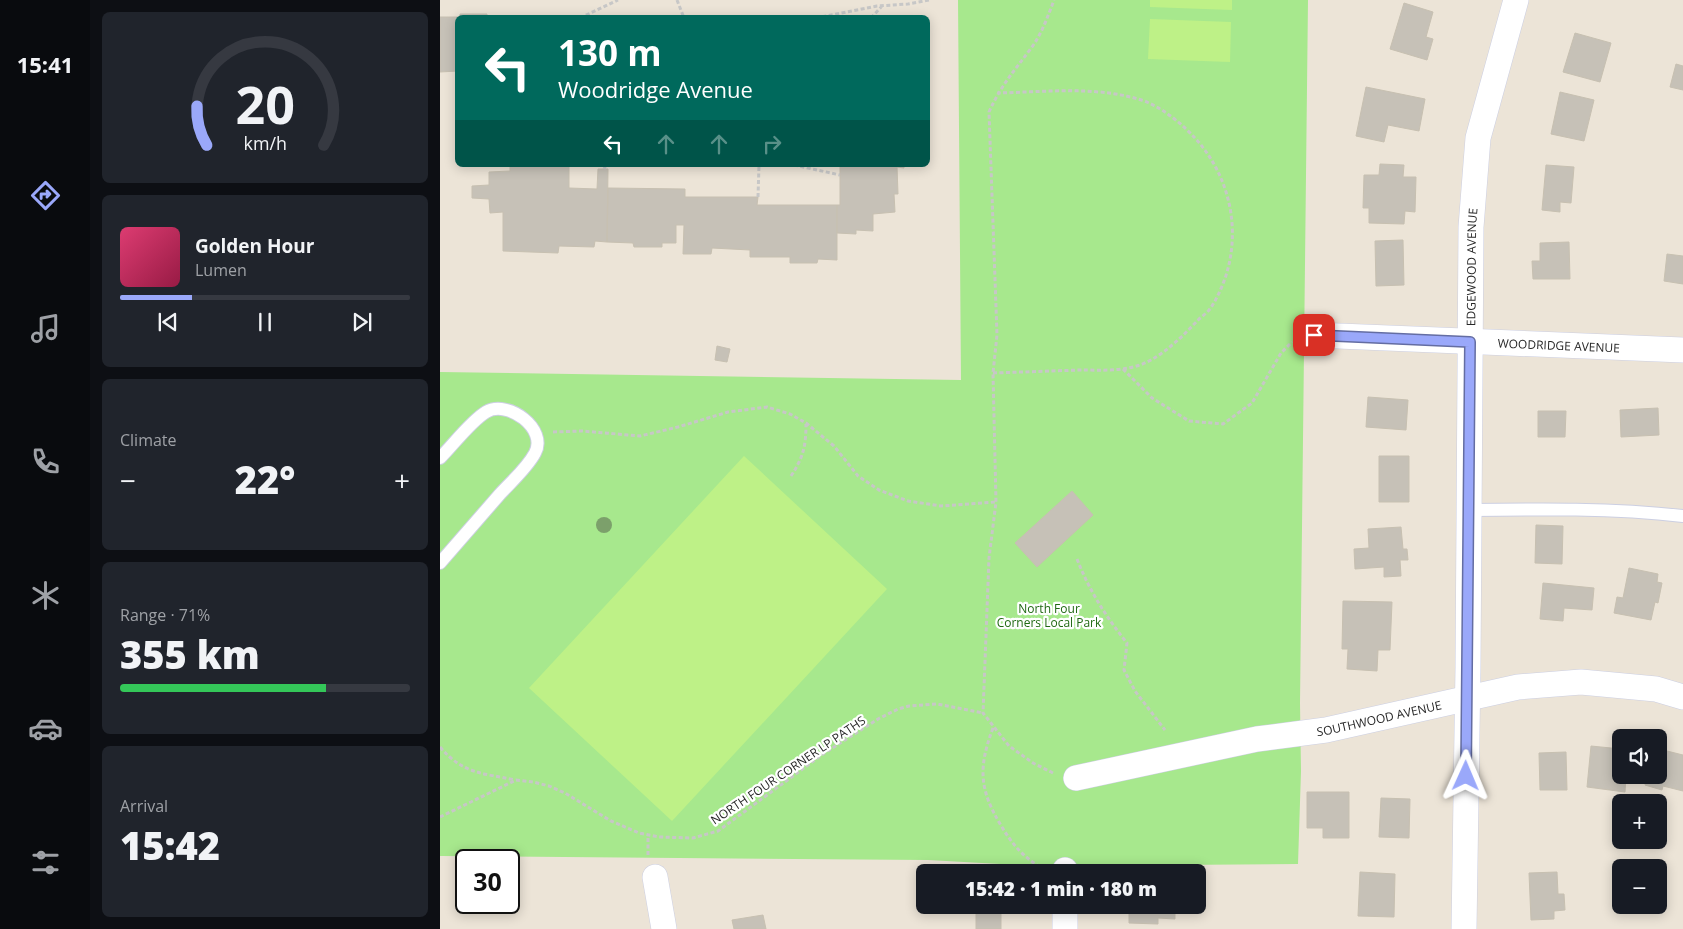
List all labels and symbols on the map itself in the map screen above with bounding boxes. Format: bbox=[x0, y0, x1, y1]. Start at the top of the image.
street label: EDGEWOOD AVENUE bbox=[1462, 207, 1481, 326]
pin bbox=[1293, 314, 1335, 356]
street label: WOODRIDGE AVENUE bbox=[1497, 334, 1620, 356]
park label: North Four Corners Local Park bbox=[997, 600, 1102, 631]
street label: SOUTHWOOD AVENUE bbox=[1315, 696, 1443, 740]
street label: NORTH FOUR CORNER LP PATHS bbox=[707, 712, 869, 828]
position arrow bbox=[1439, 749, 1491, 801]
speed limit sign: 30 bbox=[455, 849, 520, 914]

